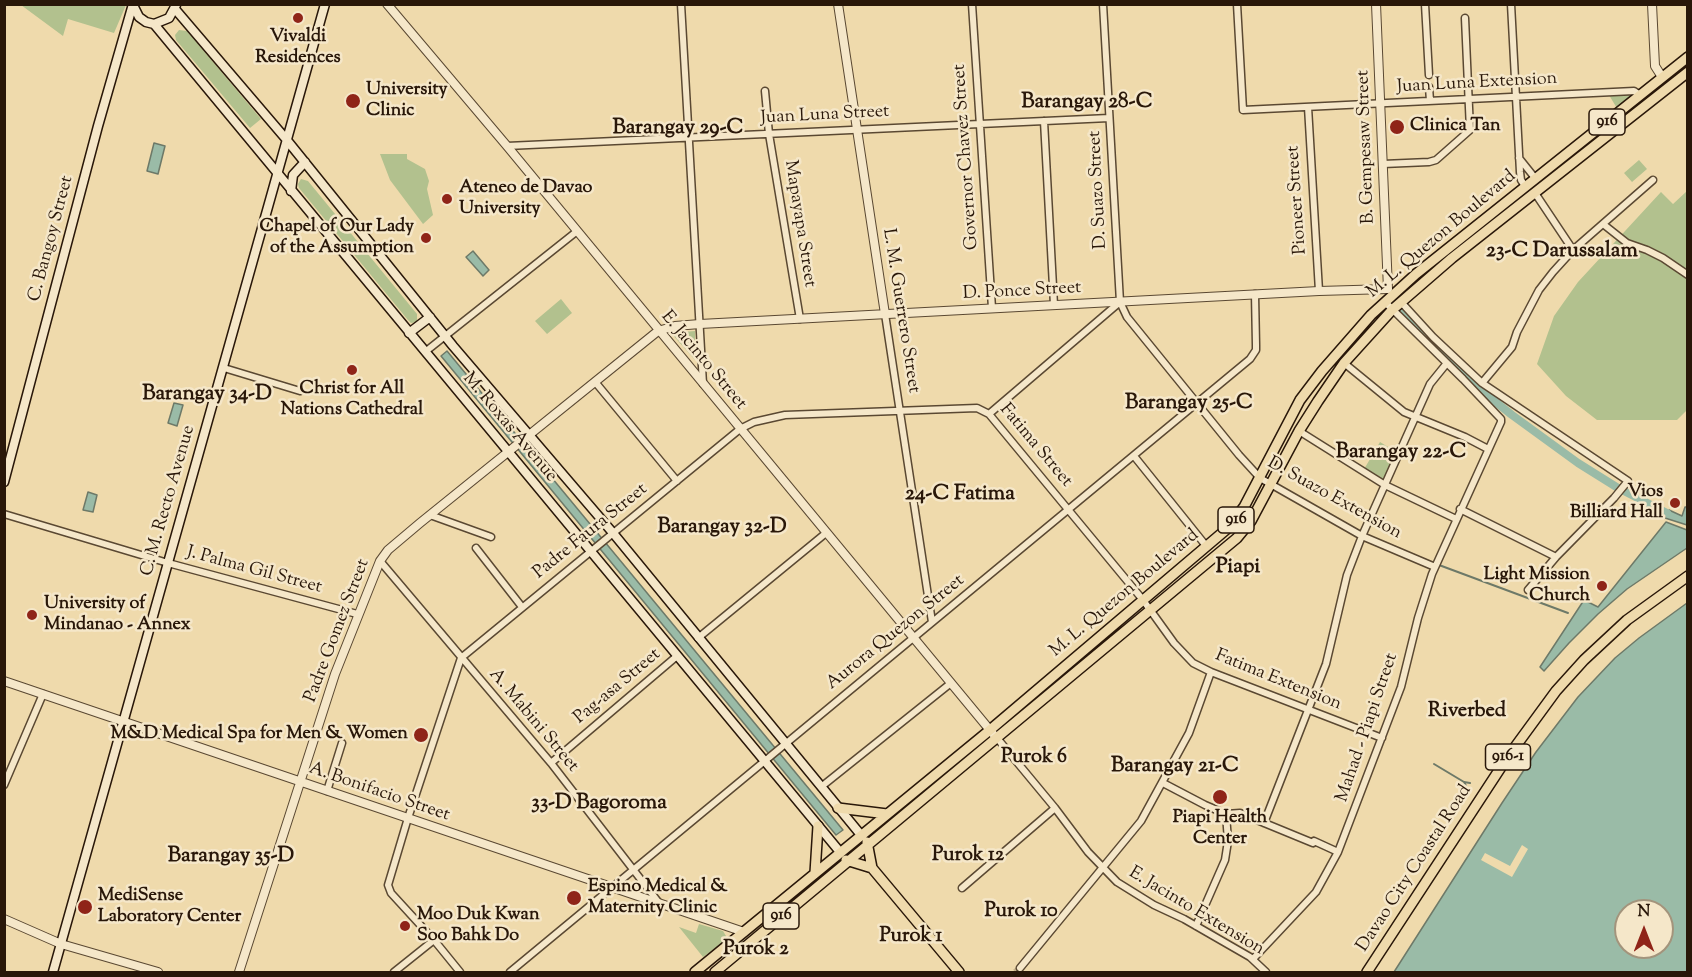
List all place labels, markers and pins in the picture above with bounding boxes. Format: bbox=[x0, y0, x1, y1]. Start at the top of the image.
marker: Vivaldi Residences bbox=[291, 11, 305, 25]
place label: Vivaldi Residences bbox=[255, 27, 341, 70]
place label: University Clinic bbox=[366, 80, 448, 122]
marker: University Clinic bbox=[344, 92, 362, 110]
place label: Clinica Tan bbox=[1410, 116, 1501, 138]
marker: Clinica Tan bbox=[1388, 118, 1406, 136]
place label: Ateneo de Davao University bbox=[459, 178, 592, 220]
marker: Ateneo de Davao University bbox=[440, 192, 454, 206]
place label: Chapel of Our Lady of the Assumption bbox=[260, 217, 414, 260]
marker: Chapel of Our Lady of the Assumption bbox=[419, 231, 433, 245]
marker: Christ for All Nations Cathedral bbox=[345, 363, 359, 377]
place label: Christ for All Nations Cathedral bbox=[281, 379, 423, 422]
place label: Vios Billiard Hall bbox=[1570, 482, 1663, 524]
marker: Vios Billiard Hall bbox=[1668, 496, 1682, 510]
place label: Light Mission Church bbox=[1484, 565, 1590, 608]
marker: Light Mission Church bbox=[1595, 579, 1609, 593]
place label: University of Mindanao - Annex bbox=[44, 594, 191, 636]
marker: University of Mindanao - Annex bbox=[25, 608, 39, 622]
place label: M&D Medical Spa for Men & Women bbox=[110, 724, 408, 746]
marker: M&D Medical Spa for Men & Women bbox=[412, 726, 430, 744]
marker: Piapi Health Center bbox=[1211, 788, 1229, 806]
place label: Piapi Health Center bbox=[1173, 808, 1267, 850]
place label: Espino Medical & Maternity Clinic bbox=[588, 877, 727, 920]
place label: MediSense Laboratory Center bbox=[98, 886, 241, 928]
marker: Espino Medical & Maternity Clinic bbox=[565, 889, 583, 907]
marker: MediSense Laboratory Center bbox=[76, 898, 94, 916]
place label: Moo Duk Kwan Soo Bahk Do bbox=[417, 905, 540, 948]
marker: Moo Duk Kwan Soo Bahk Do bbox=[398, 919, 412, 933]

